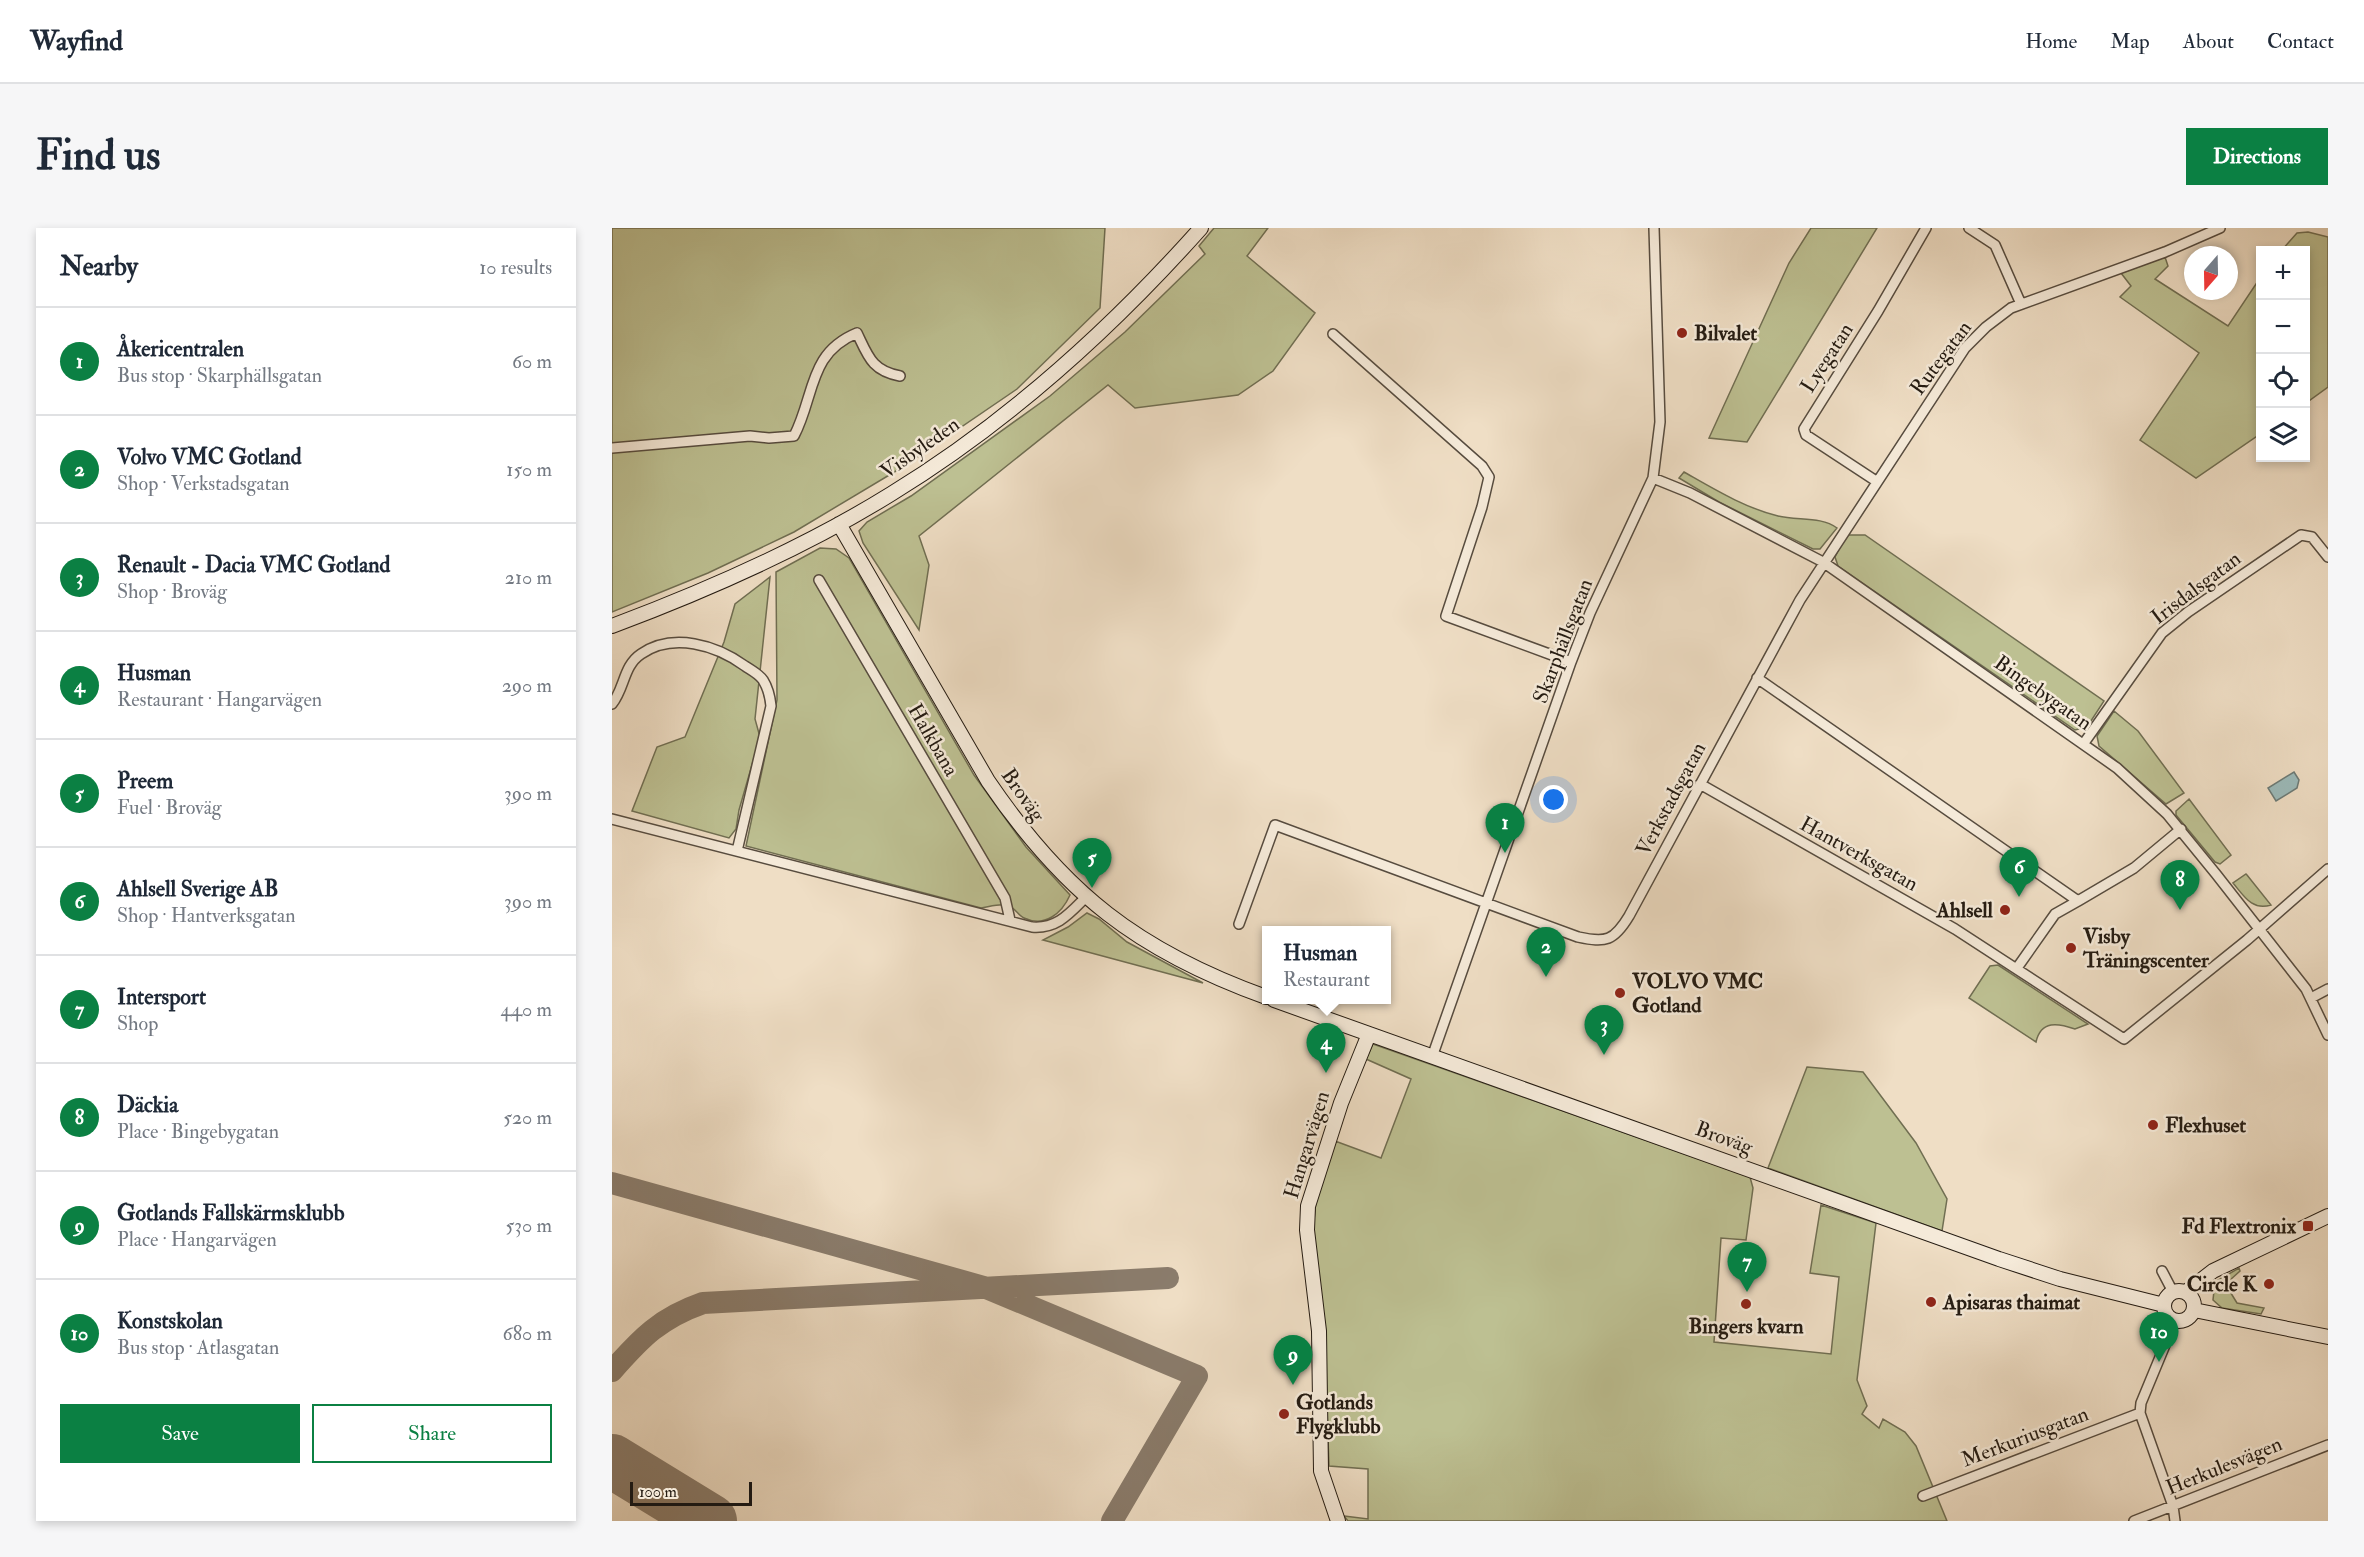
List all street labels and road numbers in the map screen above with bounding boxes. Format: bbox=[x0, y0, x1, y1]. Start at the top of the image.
street label: Rutegatan bbox=[1904, 315, 1978, 401]
street label: Lyegatan bbox=[1794, 318, 1860, 398]
street label: Visbyleden bbox=[875, 411, 965, 485]
street label: Irisdalsgatan bbox=[2146, 545, 2247, 631]
street label: Skarphällsgatan bbox=[1527, 575, 1599, 707]
street label: Bingebygatan bbox=[1989, 649, 2097, 737]
street label: Halkbana bbox=[901, 699, 965, 781]
street label: Verkstadsgatan bbox=[1630, 737, 1712, 860]
street label: Broväg bbox=[995, 763, 1051, 828]
street label: Hantverksgatan bbox=[1795, 810, 1923, 898]
street label: Hangarvägen bbox=[1278, 1088, 1336, 1202]
street label: Broväg bbox=[1692, 1115, 1757, 1161]
street label: Merkuriusgatan bbox=[1958, 1400, 2092, 1474]
street label: Herkulesvägen bbox=[2162, 1430, 2286, 1502]

